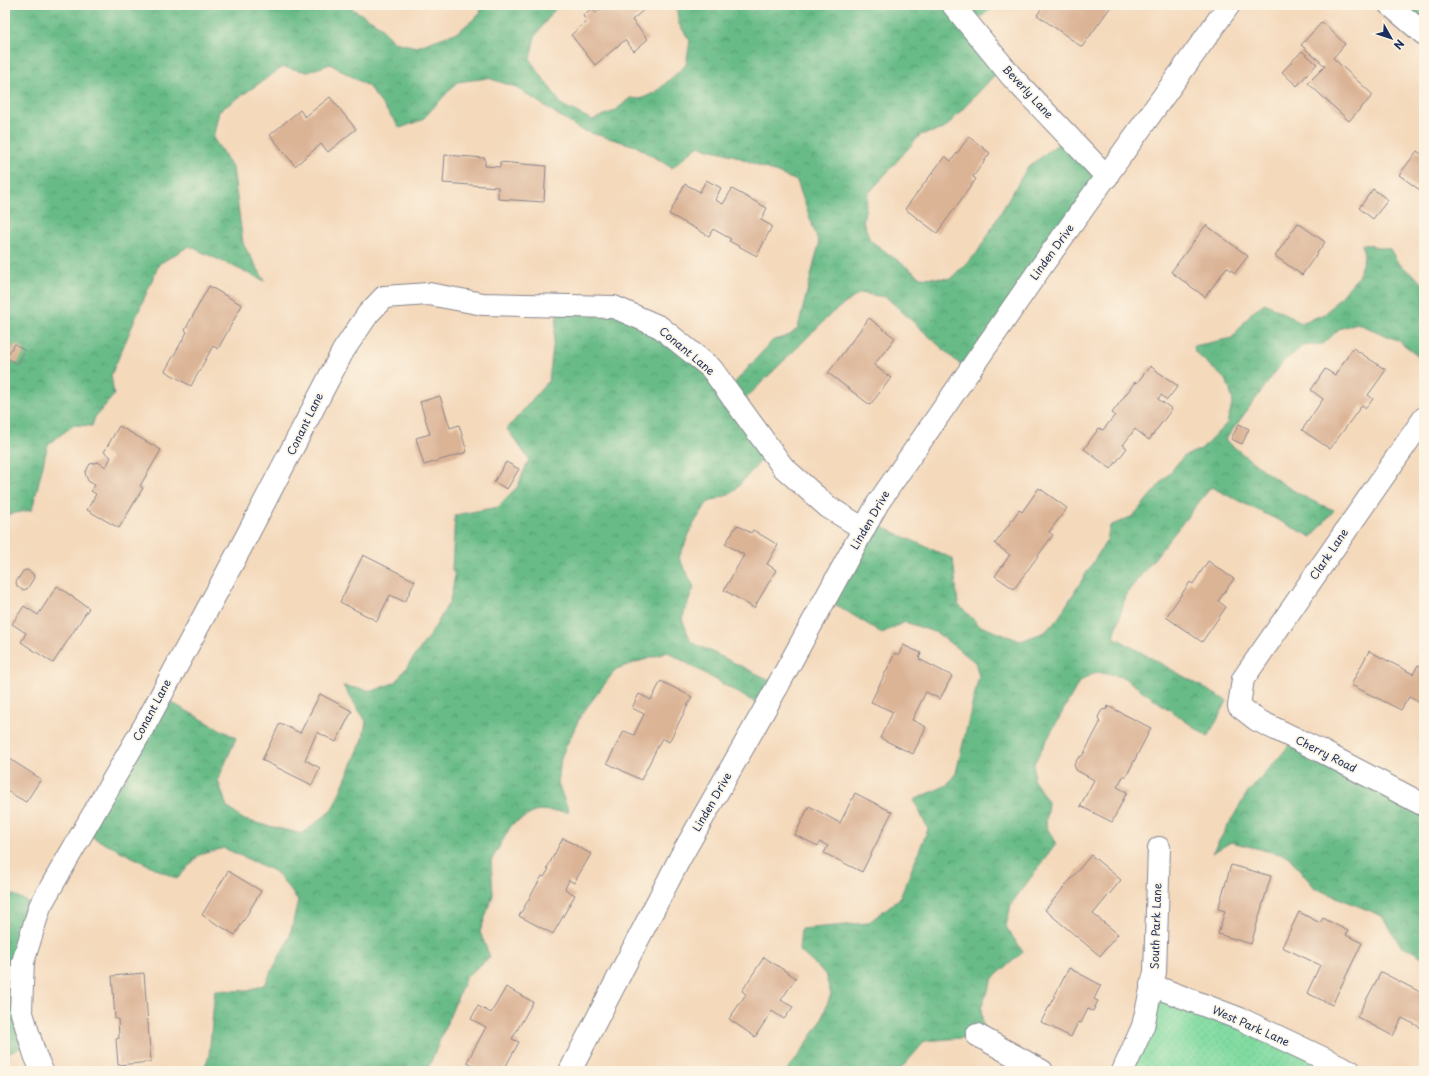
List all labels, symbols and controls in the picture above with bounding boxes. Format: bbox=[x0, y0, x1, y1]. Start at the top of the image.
north arrow bbox=[1371, 18, 1411, 58]
text: N bbox=[1390, 36, 1409, 54]
street label: Beverly Lane bbox=[999, 61, 1058, 122]
street label: Linden Drive bbox=[1025, 220, 1078, 283]
street label: Conant Lane bbox=[656, 322, 719, 379]
street label: Conant Lane bbox=[282, 389, 327, 458]
street label: Linden Drive bbox=[846, 487, 893, 552]
street label: Clark Lane bbox=[1305, 525, 1352, 583]
street label: Conant Lane bbox=[128, 676, 175, 744]
street label: Cherry Road bbox=[1293, 731, 1360, 776]
street label: Linden Drive bbox=[688, 769, 735, 834]
street label: South Park Lane bbox=[1146, 883, 1165, 969]
street label: West Park Lane bbox=[1210, 1001, 1293, 1050]

